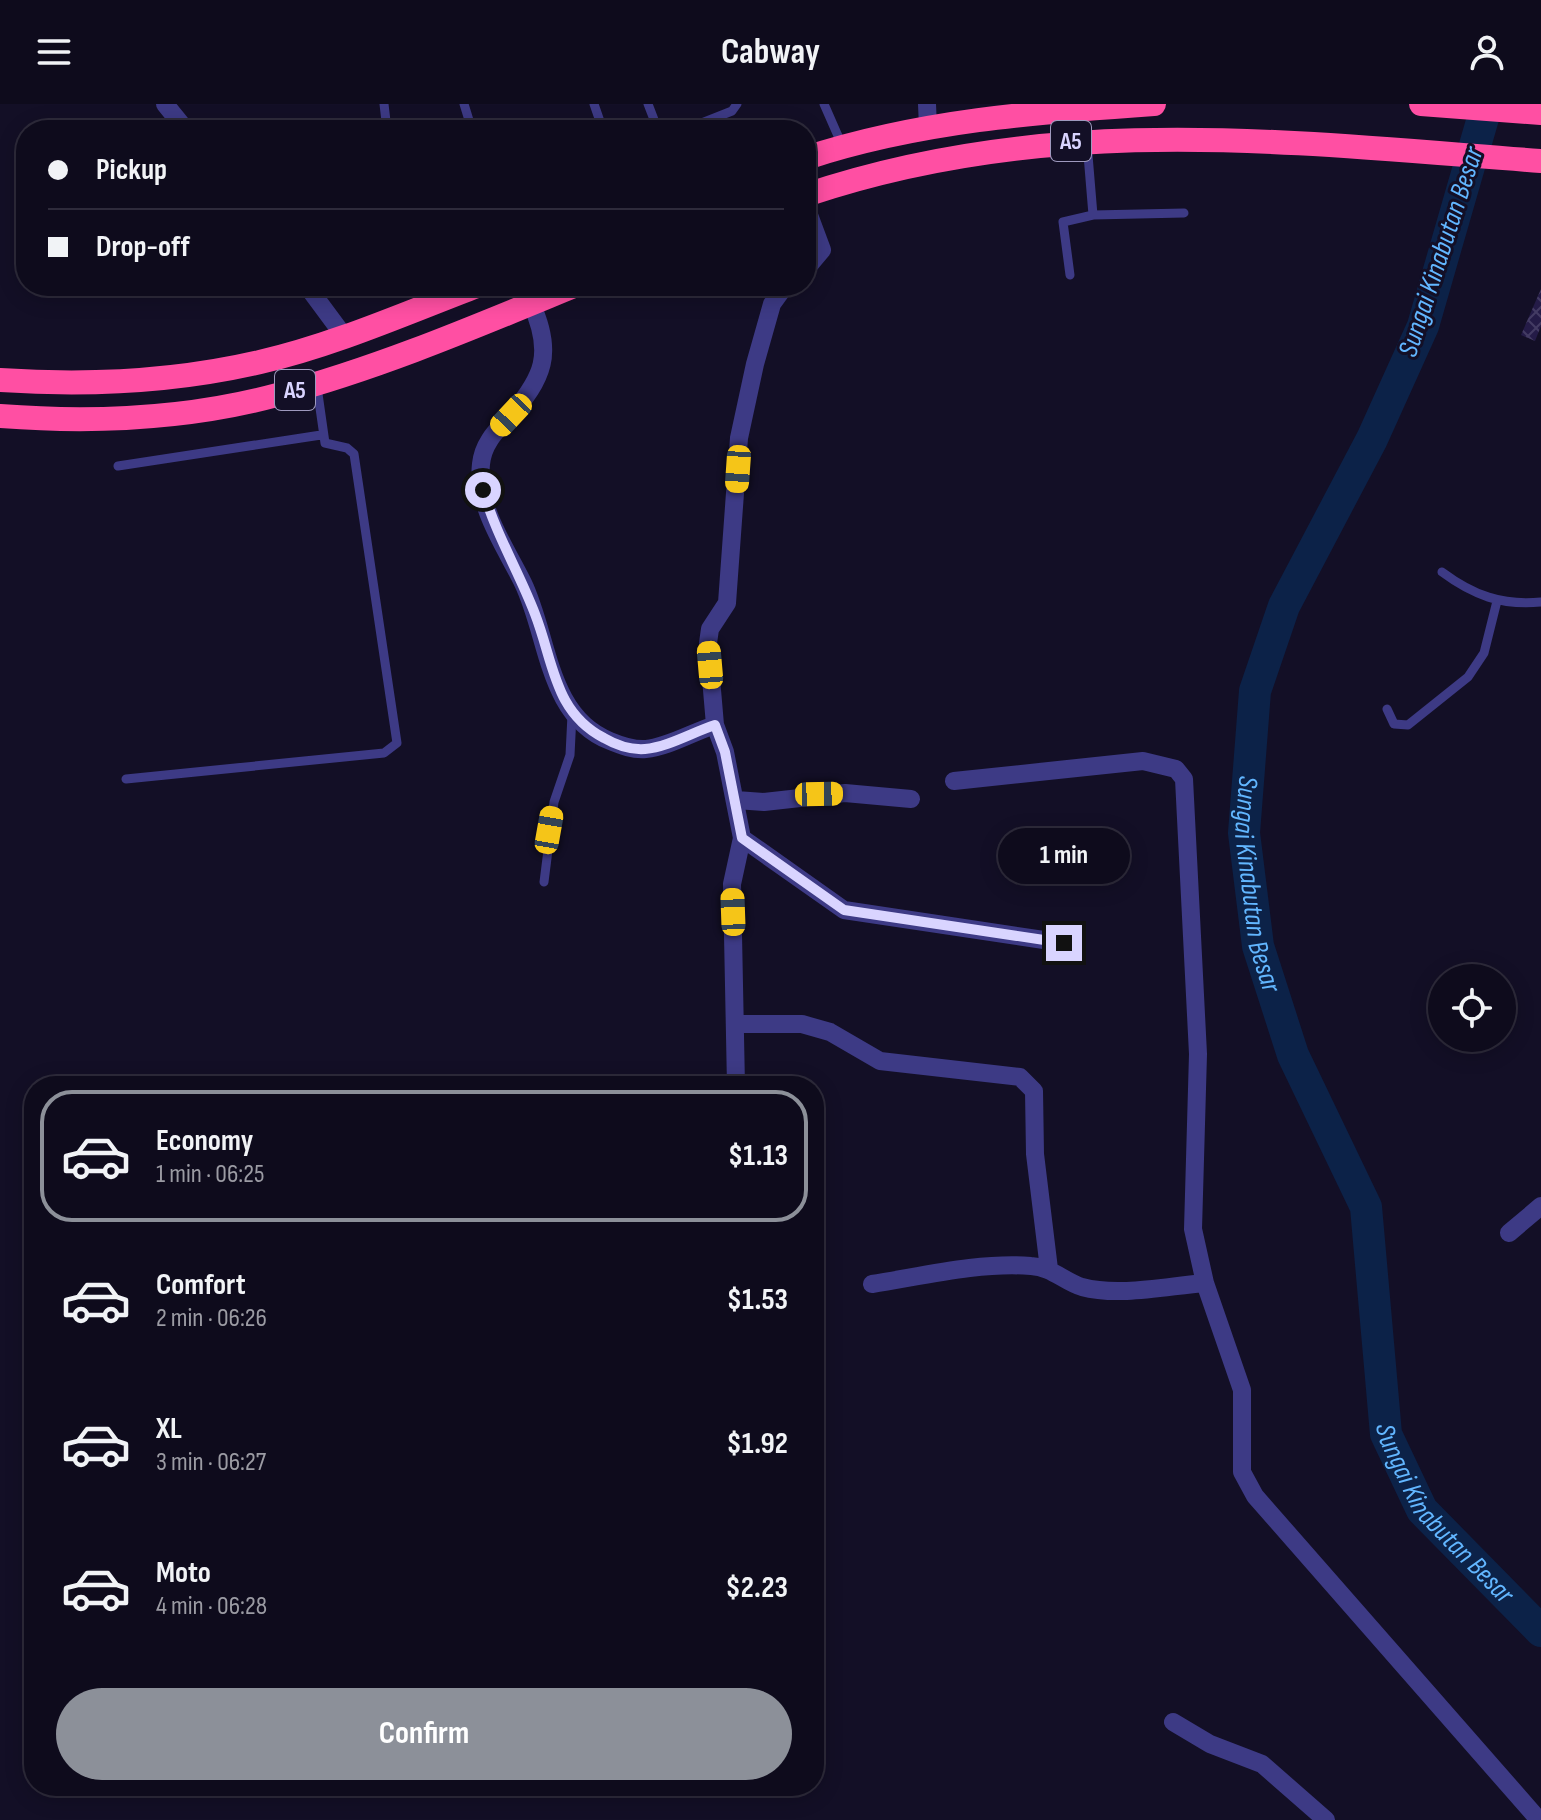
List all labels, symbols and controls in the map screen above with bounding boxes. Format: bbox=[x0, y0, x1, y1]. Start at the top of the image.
icon: menu bbox=[32, 30, 76, 74]
icon: person bbox=[1465, 30, 1509, 74]
text: Cabway bbox=[721, 31, 820, 74]
road number: A5 bbox=[1051, 121, 1091, 161]
water label: Sungai Kinabutan Besar bbox=[1392, 142, 1491, 361]
text: Pickup bbox=[96, 152, 167, 188]
text: Drop-off bbox=[96, 229, 190, 265]
road number: A5 bbox=[275, 370, 315, 410]
car bbox=[486, 389, 536, 441]
car bbox=[724, 444, 752, 494]
route start bbox=[465, 472, 501, 508]
car bbox=[696, 640, 724, 690]
water label: Sungai Kinabutan Besar bbox=[1227, 775, 1289, 997]
car bbox=[795, 782, 843, 806]
car bbox=[533, 804, 565, 856]
callout: 1 min bbox=[998, 827, 1130, 883]
text: 1 min bbox=[1040, 840, 1088, 871]
car bbox=[720, 888, 746, 936]
route end bbox=[1046, 925, 1082, 961]
map controls bbox=[1428, 964, 1516, 1052]
button: locate bbox=[1428, 964, 1516, 1052]
icon: car bbox=[60, 1120, 132, 1192]
text: Economy bbox=[156, 1123, 253, 1159]
text: $1.13 bbox=[728, 1138, 788, 1174]
text: 1 min · 06:25 bbox=[156, 1159, 264, 1190]
icon: car bbox=[60, 1264, 132, 1336]
text: Comfort bbox=[156, 1267, 246, 1303]
text: $1.53 bbox=[727, 1282, 788, 1318]
text: 2 min · 06:26 bbox=[156, 1303, 267, 1334]
icon: car bbox=[60, 1408, 132, 1480]
text: XL bbox=[156, 1411, 182, 1447]
water label: Sungai Kinabutan Besar bbox=[1369, 1422, 1522, 1611]
text: $1.92 bbox=[726, 1426, 788, 1462]
text: 3 min · 06:27 bbox=[156, 1447, 266, 1478]
icon: car bbox=[60, 1552, 132, 1624]
text: Moto bbox=[156, 1555, 211, 1591]
text: $2.23 bbox=[725, 1570, 788, 1606]
text: 4 min · 06:28 bbox=[156, 1591, 267, 1622]
button: Confirm bbox=[56, 1688, 792, 1780]

